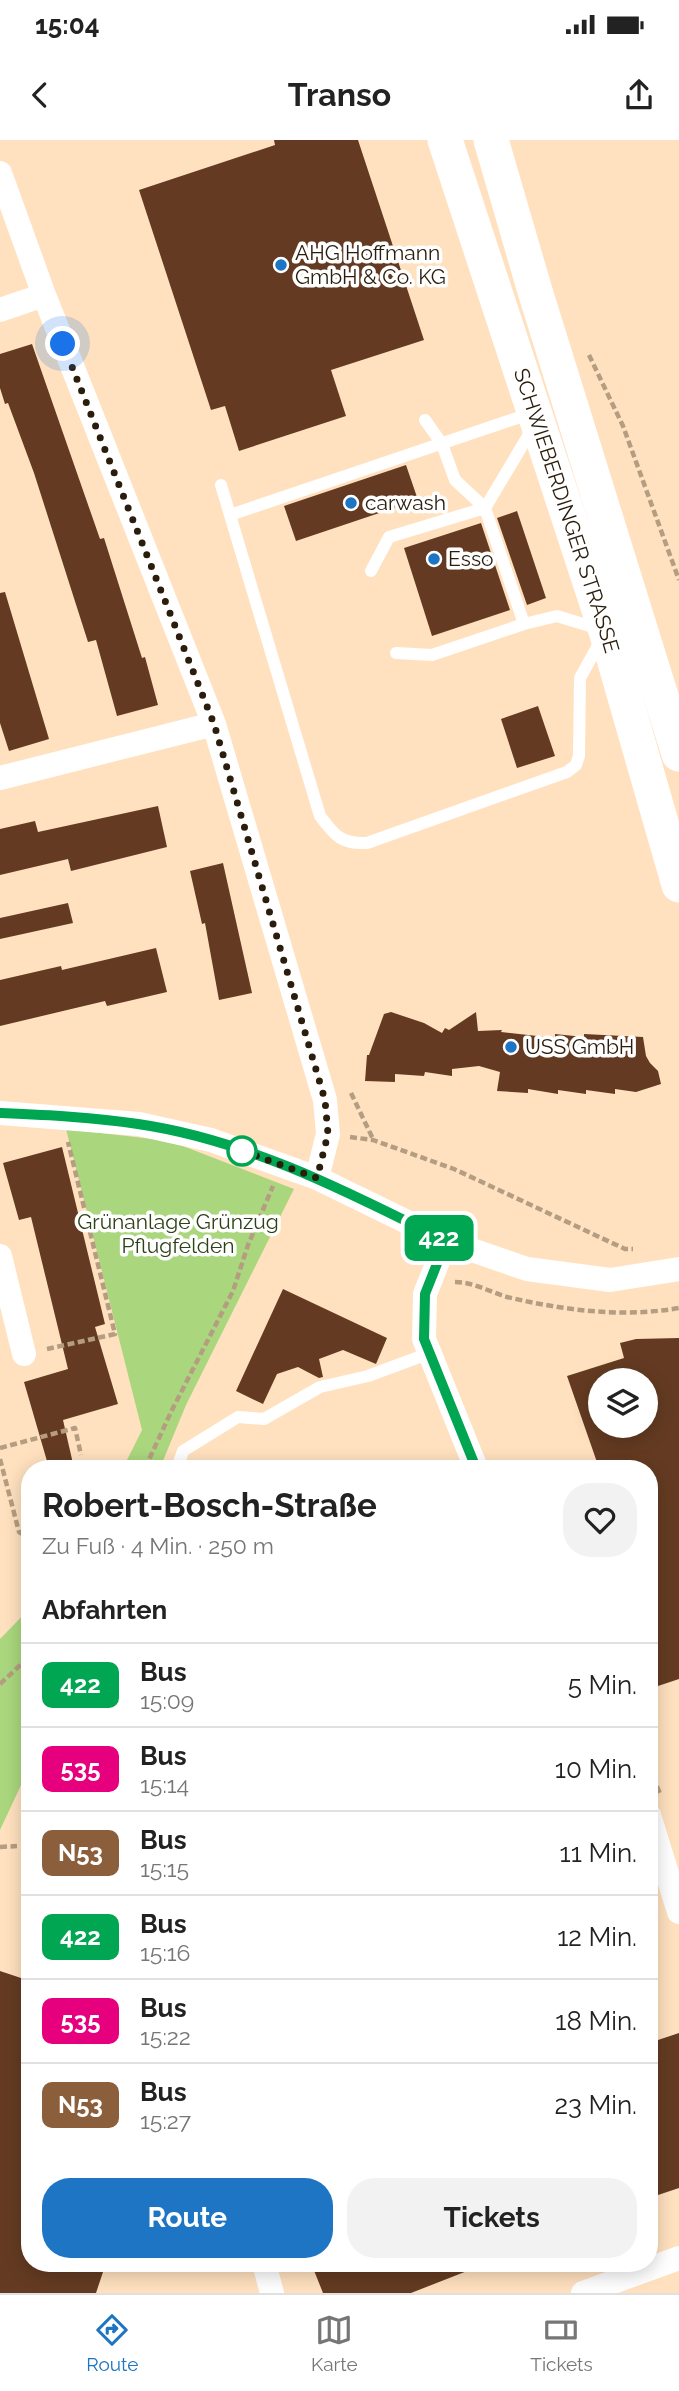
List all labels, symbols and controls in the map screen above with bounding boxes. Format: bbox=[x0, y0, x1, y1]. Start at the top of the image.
text: 15:04 bbox=[35, 10, 99, 40]
icon: back bbox=[21, 76, 59, 114]
text: Transo bbox=[288, 76, 391, 113]
icon: share bbox=[620, 76, 658, 114]
place label: AHG Hoffmann GmbH & Co. KG bbox=[295, 240, 446, 289]
marker: AHG Hoffmann GmbH & Co. KG bbox=[273, 257, 289, 273]
your location bbox=[45, 326, 80, 361]
street label: SCHWIEBERDINGER STRASSE bbox=[509, 365, 625, 656]
place label: carwash bbox=[365, 490, 446, 515]
marker: carwash bbox=[343, 495, 359, 511]
place label: Esso bbox=[448, 546, 494, 571]
marker: Esso bbox=[426, 551, 442, 567]
place label: USS GmbH bbox=[525, 1034, 634, 1059]
marker: USS GmbH bbox=[503, 1039, 519, 1055]
unlabelled marker bbox=[227, 1136, 257, 1166]
park label: Grünanlage Grünzug Pflugfelden bbox=[77, 1209, 279, 1258]
line badge: 422 bbox=[399, 1215, 479, 1261]
text: 422 bbox=[419, 1223, 459, 1252]
map controls bbox=[588, 1368, 658, 1438]
button: layers bbox=[588, 1368, 658, 1438]
button: heart bbox=[563, 1483, 637, 1557]
text: Robert-Bosch-Straße bbox=[42, 1486, 377, 1525]
text: Zu Fuß · 4 Min. · 250 m bbox=[42, 1532, 274, 1559]
text: Abfahrten bbox=[42, 1595, 167, 1625]
text: Bus bbox=[140, 1657, 187, 1687]
text: 422 bbox=[60, 1670, 101, 1699]
text: 5 Min. bbox=[568, 1670, 637, 1700]
text: 15:09 bbox=[140, 1687, 194, 1714]
text: Bus bbox=[140, 1741, 187, 1771]
text: 535 bbox=[61, 1754, 100, 1783]
text: 10 Min. bbox=[555, 1754, 637, 1784]
text: 15:14 bbox=[140, 1771, 189, 1798]
text: Bus bbox=[140, 1825, 187, 1855]
text: N53 bbox=[58, 1838, 103, 1867]
text: 11 Min. bbox=[560, 1838, 637, 1868]
text: 15:15 bbox=[140, 1855, 189, 1882]
text: Bus bbox=[140, 1909, 187, 1939]
text: 422 bbox=[60, 1922, 101, 1951]
text: 12 Min. bbox=[557, 1922, 637, 1952]
text: 15:16 bbox=[140, 1939, 190, 1966]
text: Bus bbox=[140, 1993, 187, 2023]
text: 535 bbox=[61, 2006, 100, 2035]
text: 18 Min. bbox=[555, 2006, 637, 2036]
text: 15:22 bbox=[140, 2023, 191, 2050]
text: Bus bbox=[140, 2077, 187, 2107]
text: N53 bbox=[58, 2090, 103, 2119]
text: 23 Min. bbox=[554, 2090, 637, 2120]
text: 15:27 bbox=[140, 2107, 191, 2134]
button: Route bbox=[42, 2178, 333, 2258]
button: Tickets bbox=[347, 2178, 637, 2258]
tab: Route bbox=[86, 2311, 138, 2375]
tab: Karte bbox=[311, 2311, 358, 2375]
tab: Tickets bbox=[530, 2311, 593, 2375]

